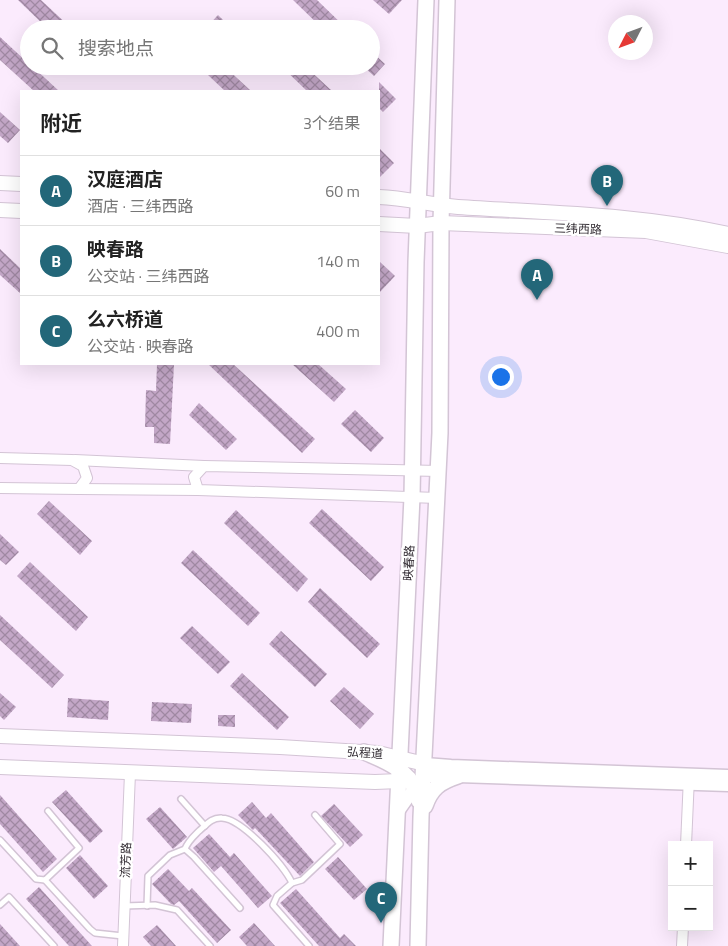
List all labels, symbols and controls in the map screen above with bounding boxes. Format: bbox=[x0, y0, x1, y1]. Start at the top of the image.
north arrow bbox=[608, 15, 653, 60]
search box bbox=[20, 20, 380, 75]
text: 搜索地点 bbox=[78, 33, 154, 62]
icon: search bbox=[38, 34, 66, 62]
text: 附近 bbox=[40, 107, 82, 139]
text: 3个结果 bbox=[303, 111, 360, 135]
text: 汉庭酒店 bbox=[87, 164, 163, 193]
pin: B bbox=[591, 165, 623, 206]
text: A bbox=[51, 179, 61, 203]
text: 60 m bbox=[325, 179, 360, 203]
text: 酒店 · 三纬西路 bbox=[87, 194, 194, 218]
street label: 三纬西路 bbox=[554, 218, 602, 239]
text: 映春路 bbox=[87, 234, 144, 263]
text: B bbox=[51, 249, 61, 273]
text: 140 m bbox=[316, 249, 360, 273]
pin: A bbox=[521, 259, 553, 300]
text: 公交站 · 三纬西路 bbox=[87, 264, 210, 288]
text: 么六桥道 bbox=[87, 304, 163, 333]
text: C bbox=[52, 319, 60, 343]
text: 400 m bbox=[316, 319, 360, 343]
text: 公交站 · 映春路 bbox=[87, 334, 194, 358]
your location bbox=[488, 364, 514, 390]
street label: 映春路 bbox=[398, 544, 419, 581]
street label: 弘程道 bbox=[346, 742, 384, 763]
map controls bbox=[668, 841, 713, 931]
button: + bbox=[668, 841, 713, 886]
street label: 流芳路 bbox=[115, 842, 136, 878]
pin: C bbox=[365, 882, 397, 923]
button: − bbox=[668, 886, 713, 931]

